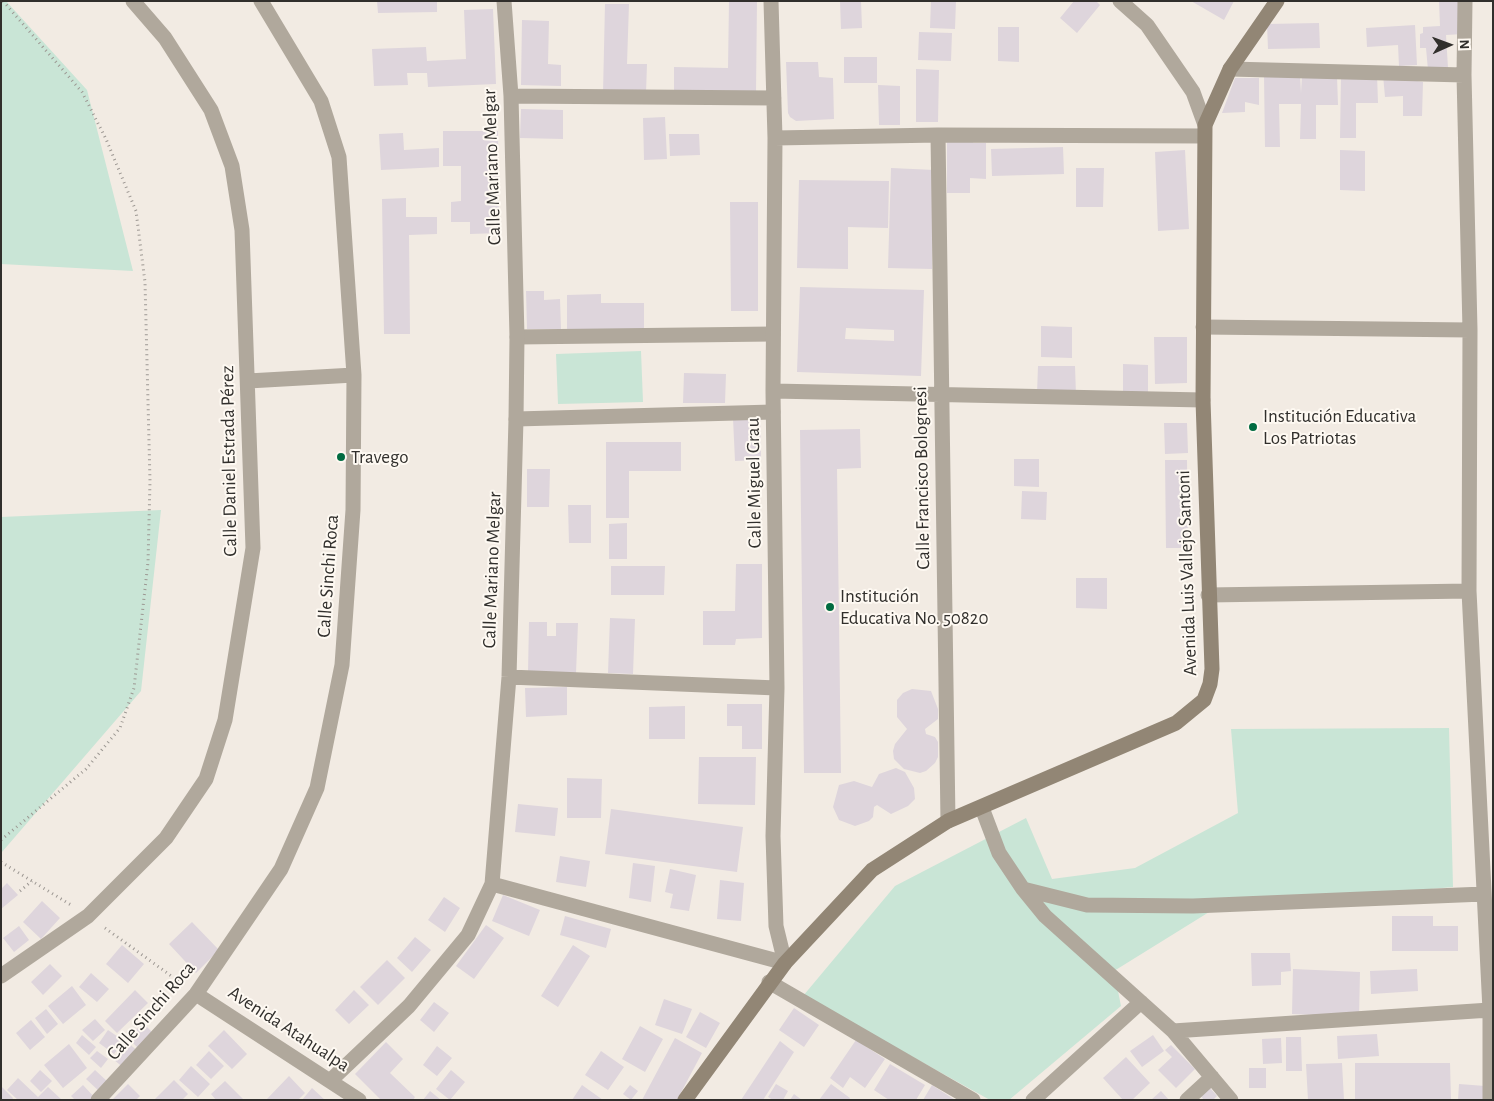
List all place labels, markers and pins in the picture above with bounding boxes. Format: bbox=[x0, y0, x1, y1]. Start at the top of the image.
place label: Institución Educativa Los Patriotas bbox=[1263, 405, 1416, 449]
marker: Institución Educativa Los Patriotas bbox=[1247, 421, 1259, 433]
place label: Travego bbox=[351, 446, 408, 468]
marker: Travego bbox=[335, 451, 347, 463]
place label: Institución Educativa No. 50820 bbox=[840, 585, 989, 629]
marker: Institución Educativa No. 50820 bbox=[824, 601, 836, 613]

